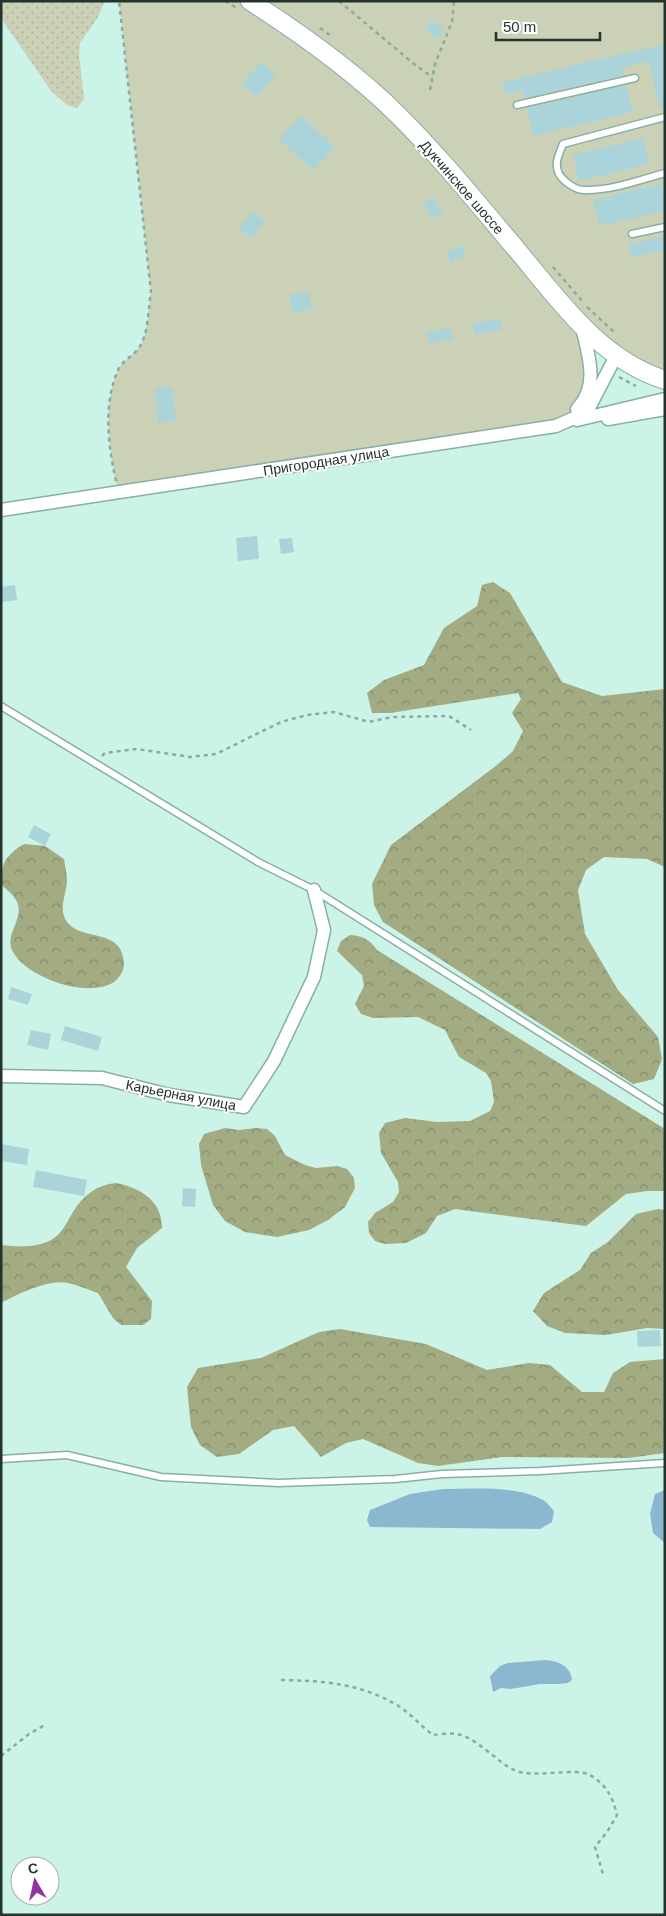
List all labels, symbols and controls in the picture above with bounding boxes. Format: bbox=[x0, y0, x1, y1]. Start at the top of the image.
scale bar bbox=[496, 10, 600, 42]
text: 50 m bbox=[503, 18, 536, 35]
street label: Дукчинское шоссе bbox=[417, 137, 507, 237]
street label: Пригородная улица bbox=[262, 443, 390, 479]
street label: Карьерная улица bbox=[124, 1076, 238, 1114]
north arrow bbox=[10, 1856, 60, 1906]
text: С bbox=[27, 1859, 39, 1877]

